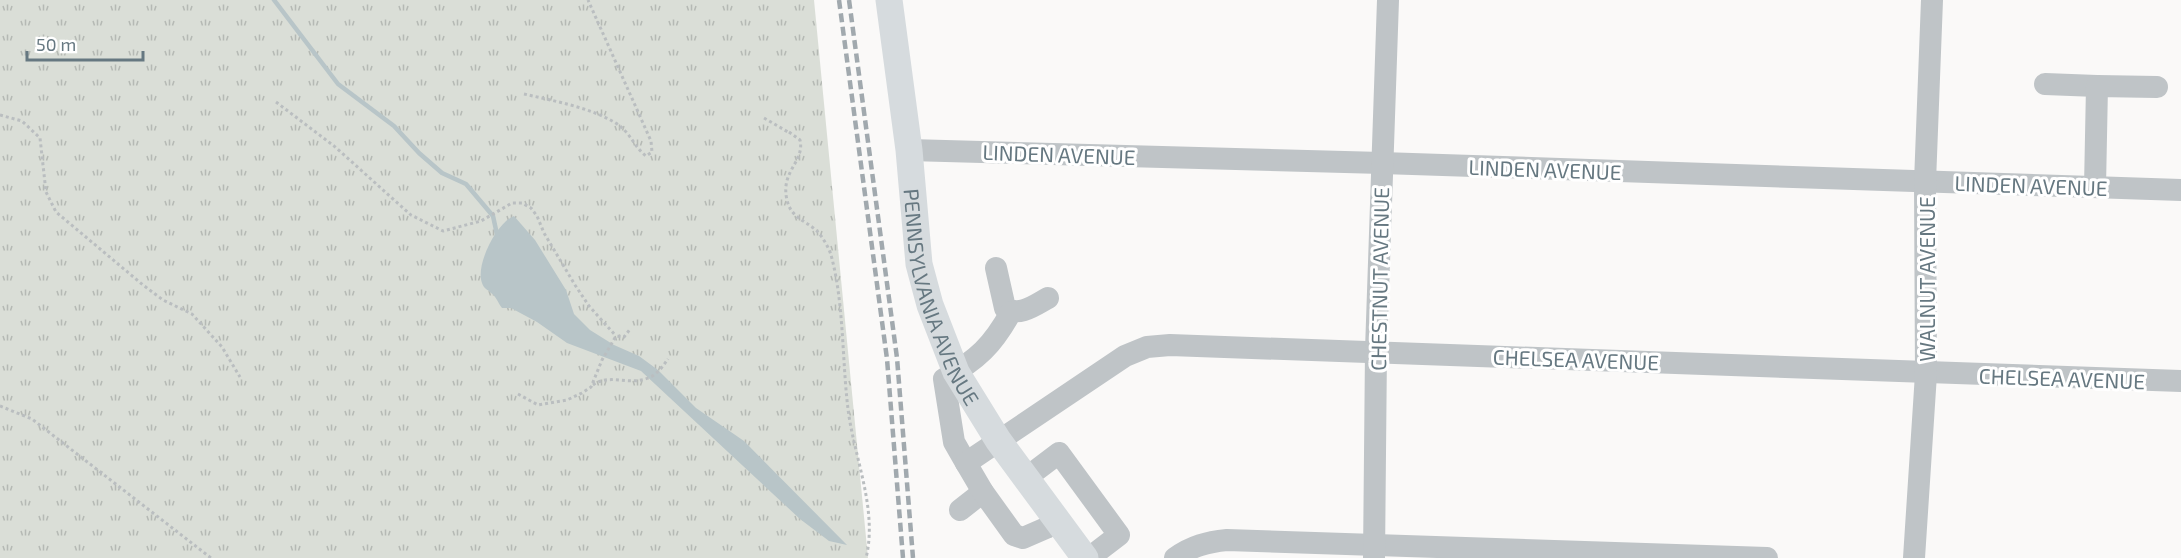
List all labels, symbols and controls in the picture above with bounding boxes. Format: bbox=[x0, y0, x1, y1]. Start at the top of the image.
scale bar bbox=[27, 24, 142, 62]
text: 50 m bbox=[36, 33, 76, 55]
street label: LINDEN AVENUE bbox=[982, 139, 1136, 169]
street label: LINDEN AVENUE bbox=[1468, 154, 1622, 184]
street label: LINDEN AVENUE bbox=[1954, 170, 2108, 200]
street label: PENNSYLVANIA AVENUE bbox=[900, 187, 986, 409]
street label: CHESTNUT AVENUE bbox=[1365, 187, 1393, 371]
street label: WALNUT AVENUE bbox=[1914, 196, 1939, 362]
street label: CHELSEA AVENUE bbox=[1492, 344, 1660, 374]
street label: CHELSEA AVENUE bbox=[1978, 363, 2146, 393]

